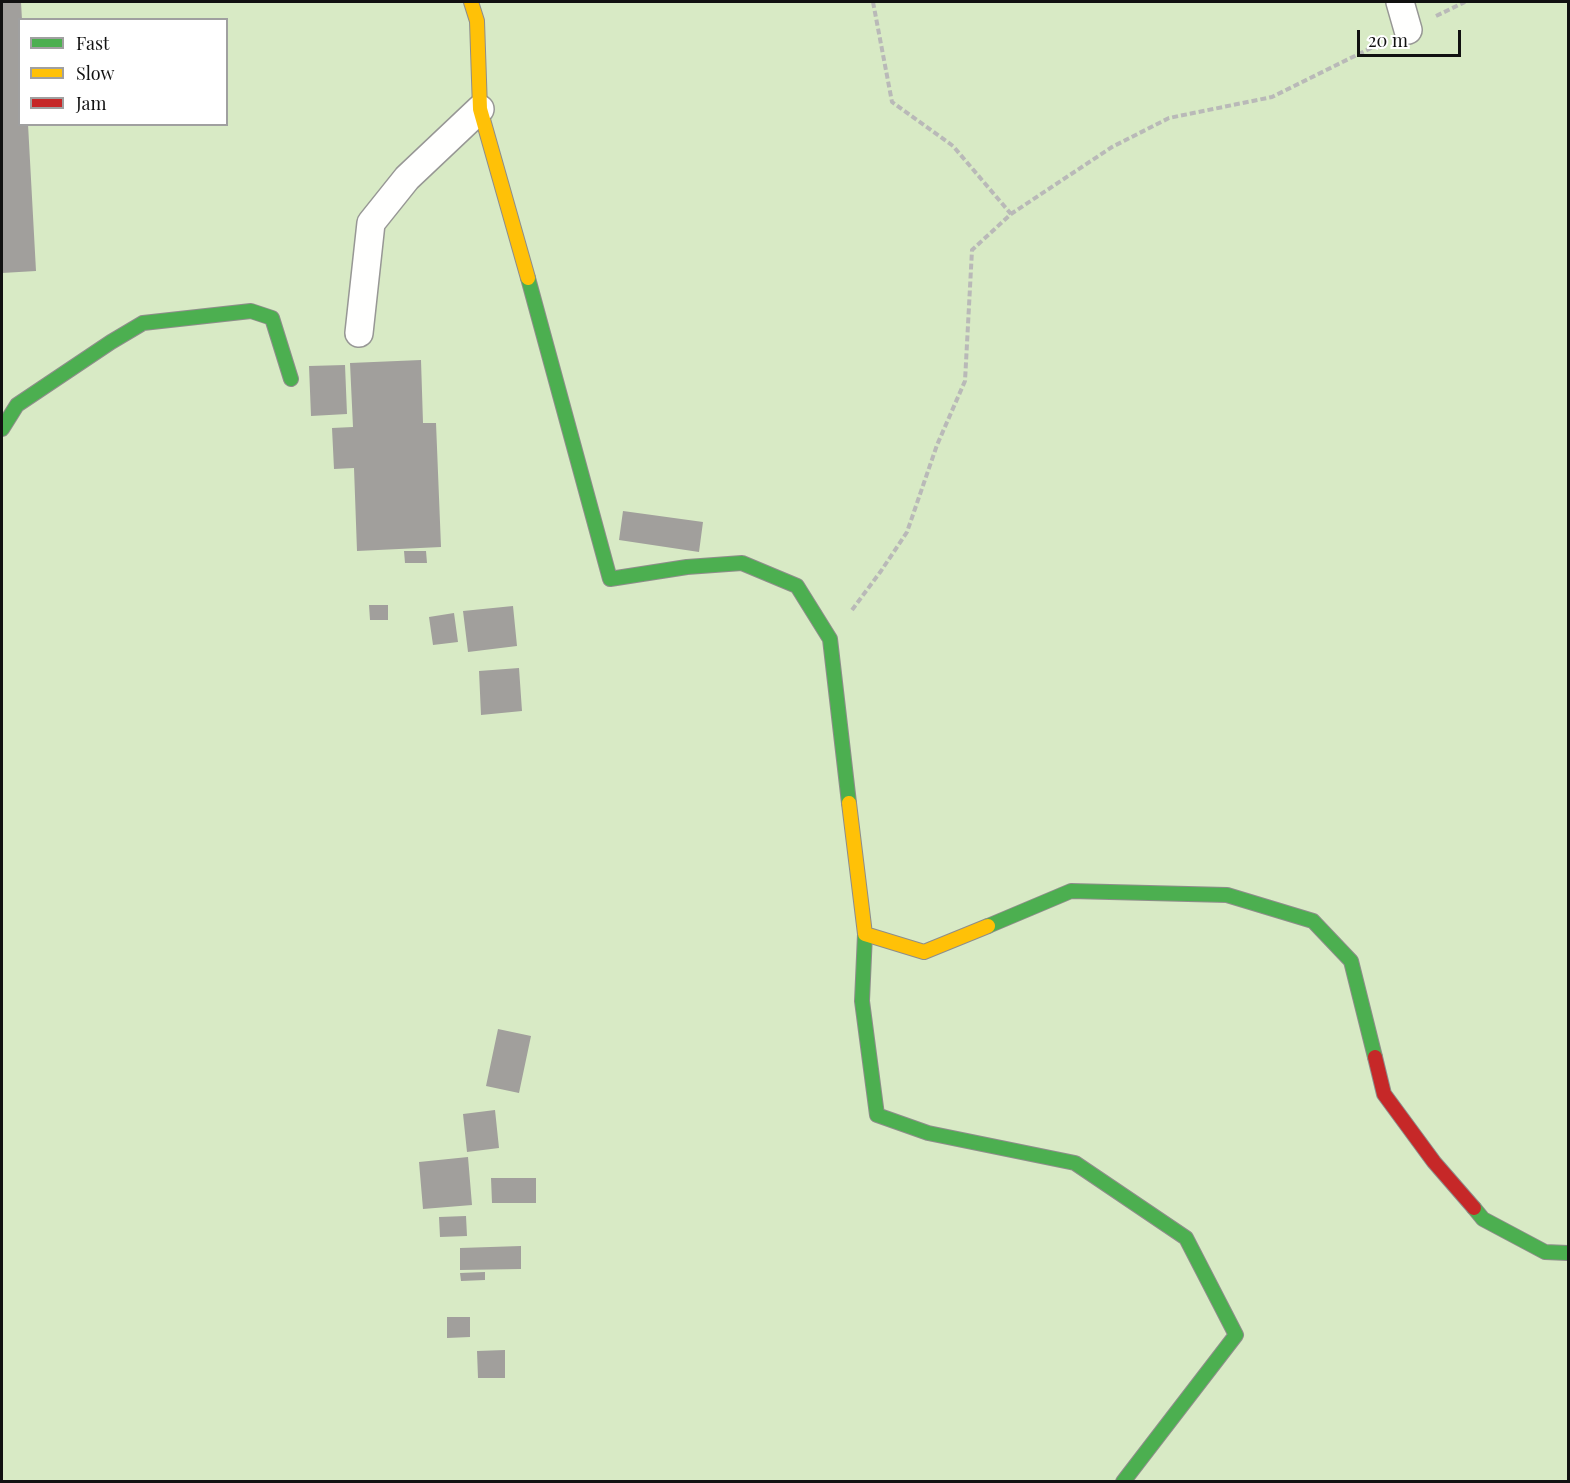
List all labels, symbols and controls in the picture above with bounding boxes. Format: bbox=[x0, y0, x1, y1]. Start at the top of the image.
legend bbox=[18, 18, 228, 126]
scale bar bbox=[1360, 18, 1464, 56]
text: 20 m bbox=[1368, 28, 1408, 52]
text: Fast bbox=[76, 31, 109, 55]
text: Slow bbox=[76, 61, 114, 85]
text: Jam bbox=[76, 91, 106, 115]

